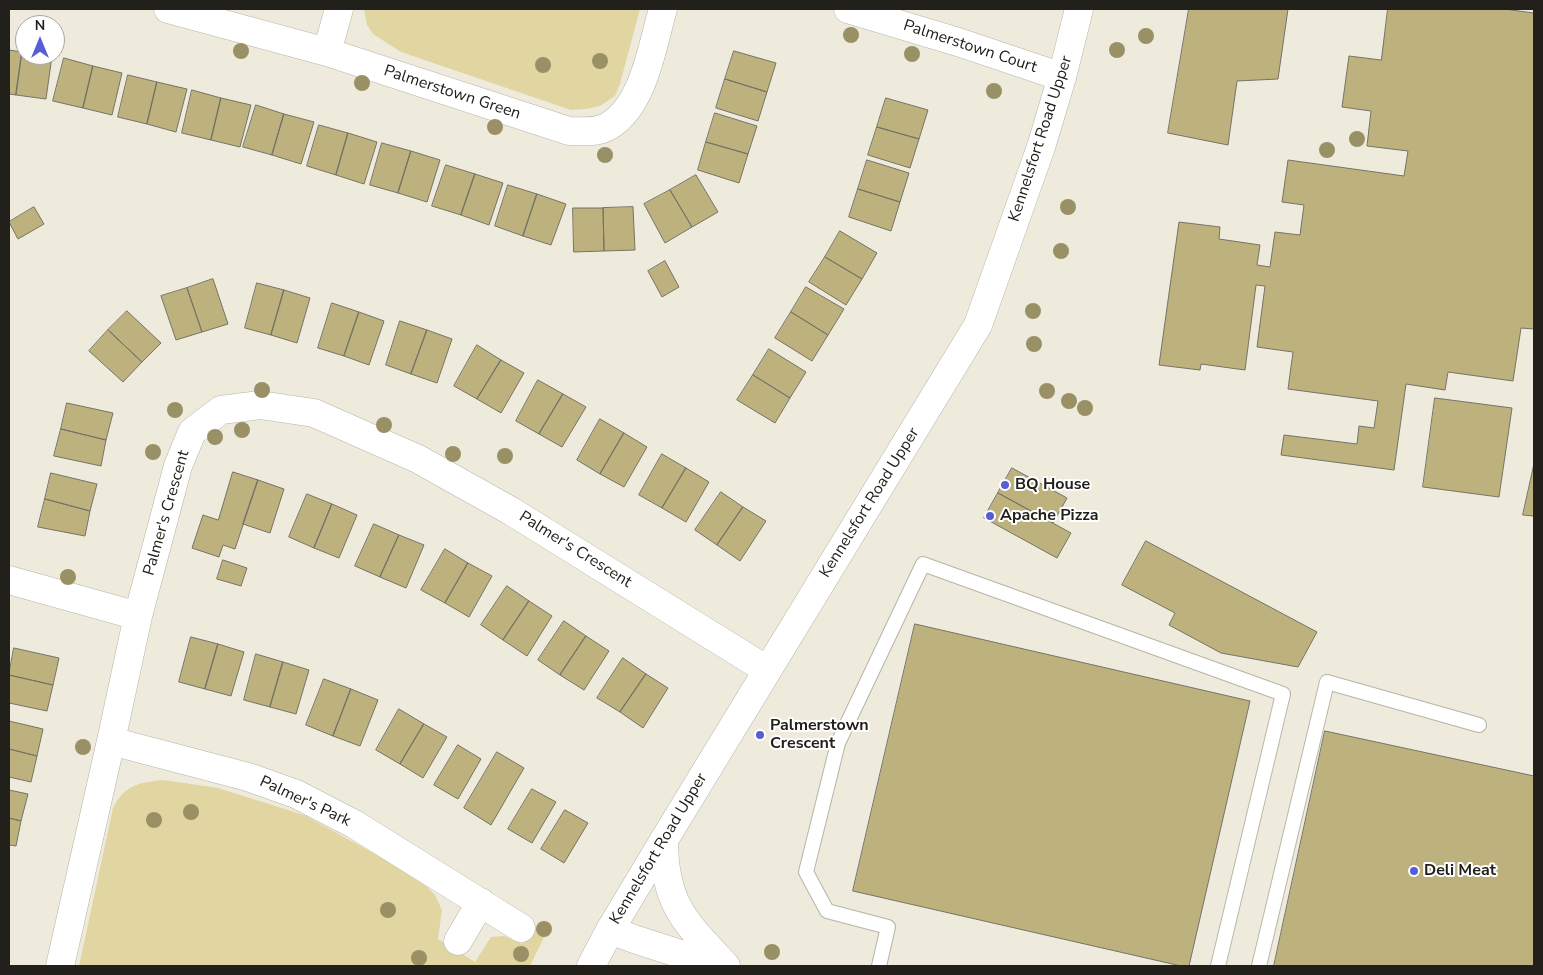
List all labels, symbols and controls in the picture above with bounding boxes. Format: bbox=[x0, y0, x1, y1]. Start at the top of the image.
north arrow bbox=[15, 15, 65, 65]
text: N bbox=[35, 16, 45, 35]
street label: Palmerstown Court bbox=[901, 16, 1039, 78]
street label: Kennelsfort Road Upper bbox=[1005, 54, 1077, 224]
street label: Palmerstown Green bbox=[381, 62, 523, 124]
street label: Kennelsfort Road Upper bbox=[816, 425, 924, 581]
street label: Palmer's Crescent bbox=[140, 448, 194, 578]
place label: BQ House bbox=[1015, 475, 1090, 495]
marker: BQ House bbox=[999, 479, 1011, 491]
place label: Apache Pizza bbox=[1000, 506, 1099, 526]
street label: Palmer's Crescent bbox=[515, 508, 635, 592]
marker: Apache Pizza bbox=[984, 510, 996, 522]
place label: Palmerstown Crescent bbox=[770, 716, 869, 754]
marker: Palmerstown Crescent bbox=[754, 729, 766, 741]
street label: Kennelsfort Road Upper bbox=[606, 770, 712, 928]
street label: Palmer's Park bbox=[256, 773, 354, 831]
place label: Deli Meat bbox=[1424, 861, 1496, 881]
marker: Deli Meat bbox=[1408, 865, 1420, 877]

